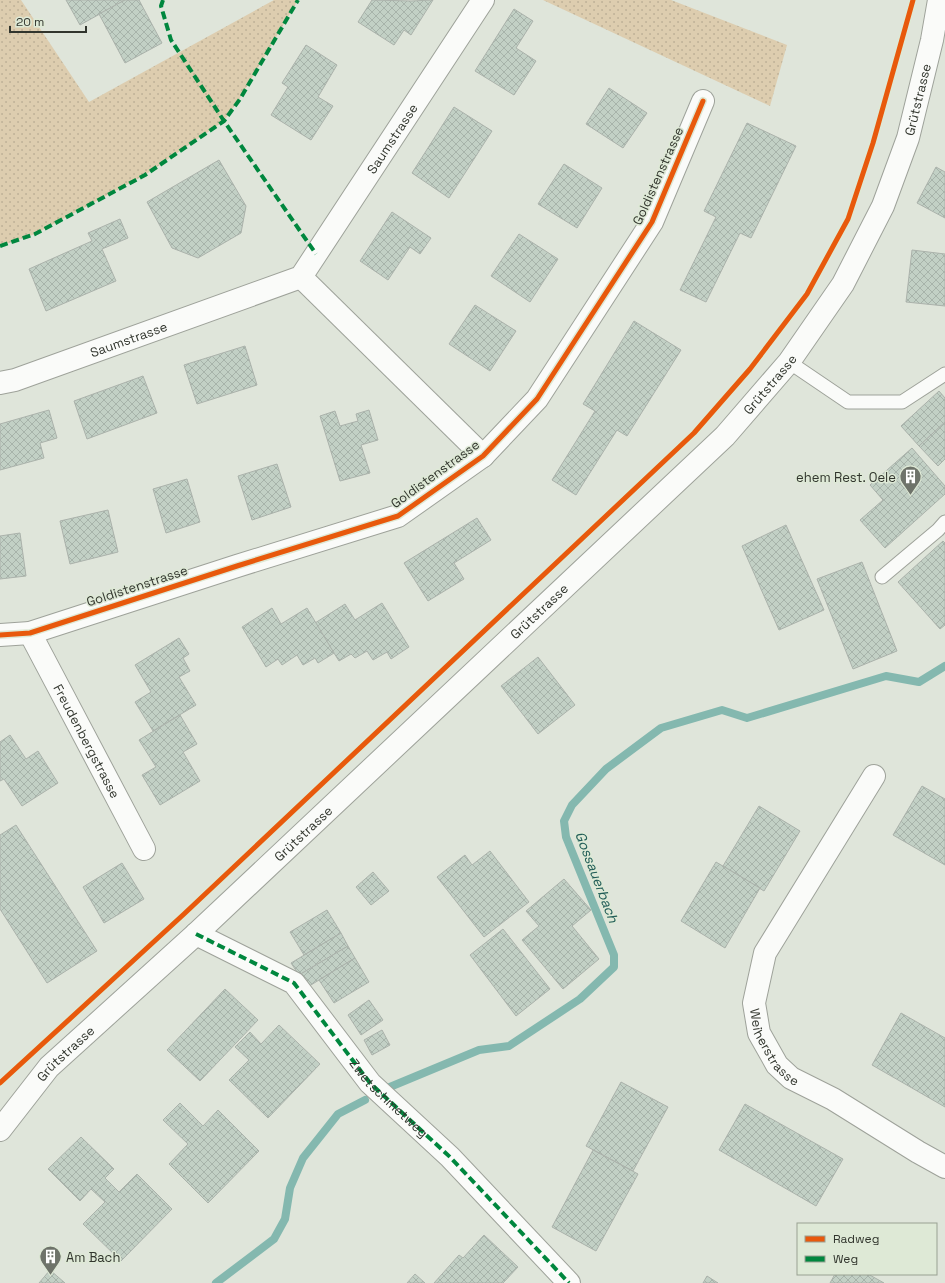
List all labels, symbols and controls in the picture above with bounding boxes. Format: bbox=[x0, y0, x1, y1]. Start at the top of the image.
scale bar bbox=[10, 8, 86, 34]
text: 20 m bbox=[16, 14, 44, 30]
street label: Grütstrasse bbox=[900, 62, 934, 137]
street label: Saumstrasse bbox=[363, 100, 421, 177]
street label: Goldistenstrasse bbox=[629, 124, 687, 228]
street label: Saumstrasse bbox=[88, 317, 169, 361]
street label: Grütstrasse bbox=[739, 351, 800, 418]
street label: Goldistenstrasse bbox=[387, 436, 483, 512]
building icon: ehem Rest. Oele bbox=[898, 464, 924, 497]
place label: ehem Rest. Oele bbox=[796, 469, 896, 486]
street label: Goldistenstrasse bbox=[84, 562, 190, 610]
street label: Grütstrasse bbox=[506, 580, 572, 643]
street label: Freudenbergstrasse bbox=[50, 681, 124, 801]
street label: Grütstrasse bbox=[270, 802, 336, 865]
water label: Gossauerbach bbox=[571, 829, 623, 926]
street label: Weiherstrasse bbox=[747, 1007, 802, 1089]
street label: Grütstrasse bbox=[33, 1022, 98, 1085]
street label: Zwetschmetweg bbox=[346, 1055, 432, 1141]
legend bbox=[797, 1223, 937, 1275]
text: Radweg bbox=[833, 1231, 879, 1247]
building icon: Am Bach bbox=[38, 1244, 64, 1277]
place label: Am Bach bbox=[66, 1249, 120, 1266]
text: Weg bbox=[833, 1251, 858, 1267]

